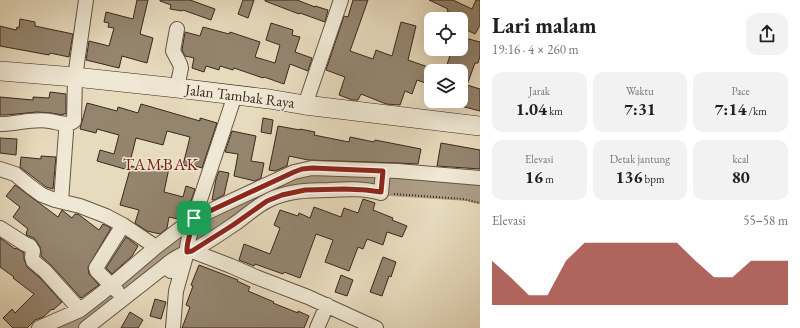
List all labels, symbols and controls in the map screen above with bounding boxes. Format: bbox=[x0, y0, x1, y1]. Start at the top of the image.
text: Lari malam bbox=[492, 11, 596, 40]
map controls bbox=[424, 12, 468, 108]
button: locate bbox=[424, 12, 468, 56]
button: share bbox=[746, 13, 788, 55]
text: 19:16 · 4 × 260 m bbox=[492, 41, 579, 58]
button: layers bbox=[424, 64, 468, 108]
street label: Jalan Tambak Raya bbox=[182, 79, 296, 112]
text: Jarak bbox=[529, 84, 550, 98]
text: Waktu bbox=[626, 84, 654, 98]
text: Pace bbox=[731, 84, 750, 98]
text: 1.04 bbox=[516, 98, 547, 120]
text: 7:31 bbox=[624, 98, 656, 120]
text: 7:14 bbox=[715, 98, 746, 120]
text: km bbox=[547, 104, 563, 118]
text: /km bbox=[746, 104, 767, 118]
text: Elevasi bbox=[525, 152, 554, 166]
text: Detak jantung bbox=[610, 152, 670, 166]
text: kcal bbox=[732, 152, 749, 166]
district label: TAMBAK bbox=[123, 153, 199, 175]
text: 16 bbox=[525, 166, 543, 188]
text: 136 bbox=[615, 166, 642, 188]
text: 80 bbox=[732, 166, 750, 188]
text: m bbox=[543, 172, 554, 186]
text: bpm bbox=[642, 172, 665, 186]
pin bbox=[177, 201, 211, 235]
icon: arrive bbox=[183, 207, 205, 229]
text: Elevasi bbox=[492, 212, 526, 229]
text: 55–58 m bbox=[743, 212, 788, 229]

